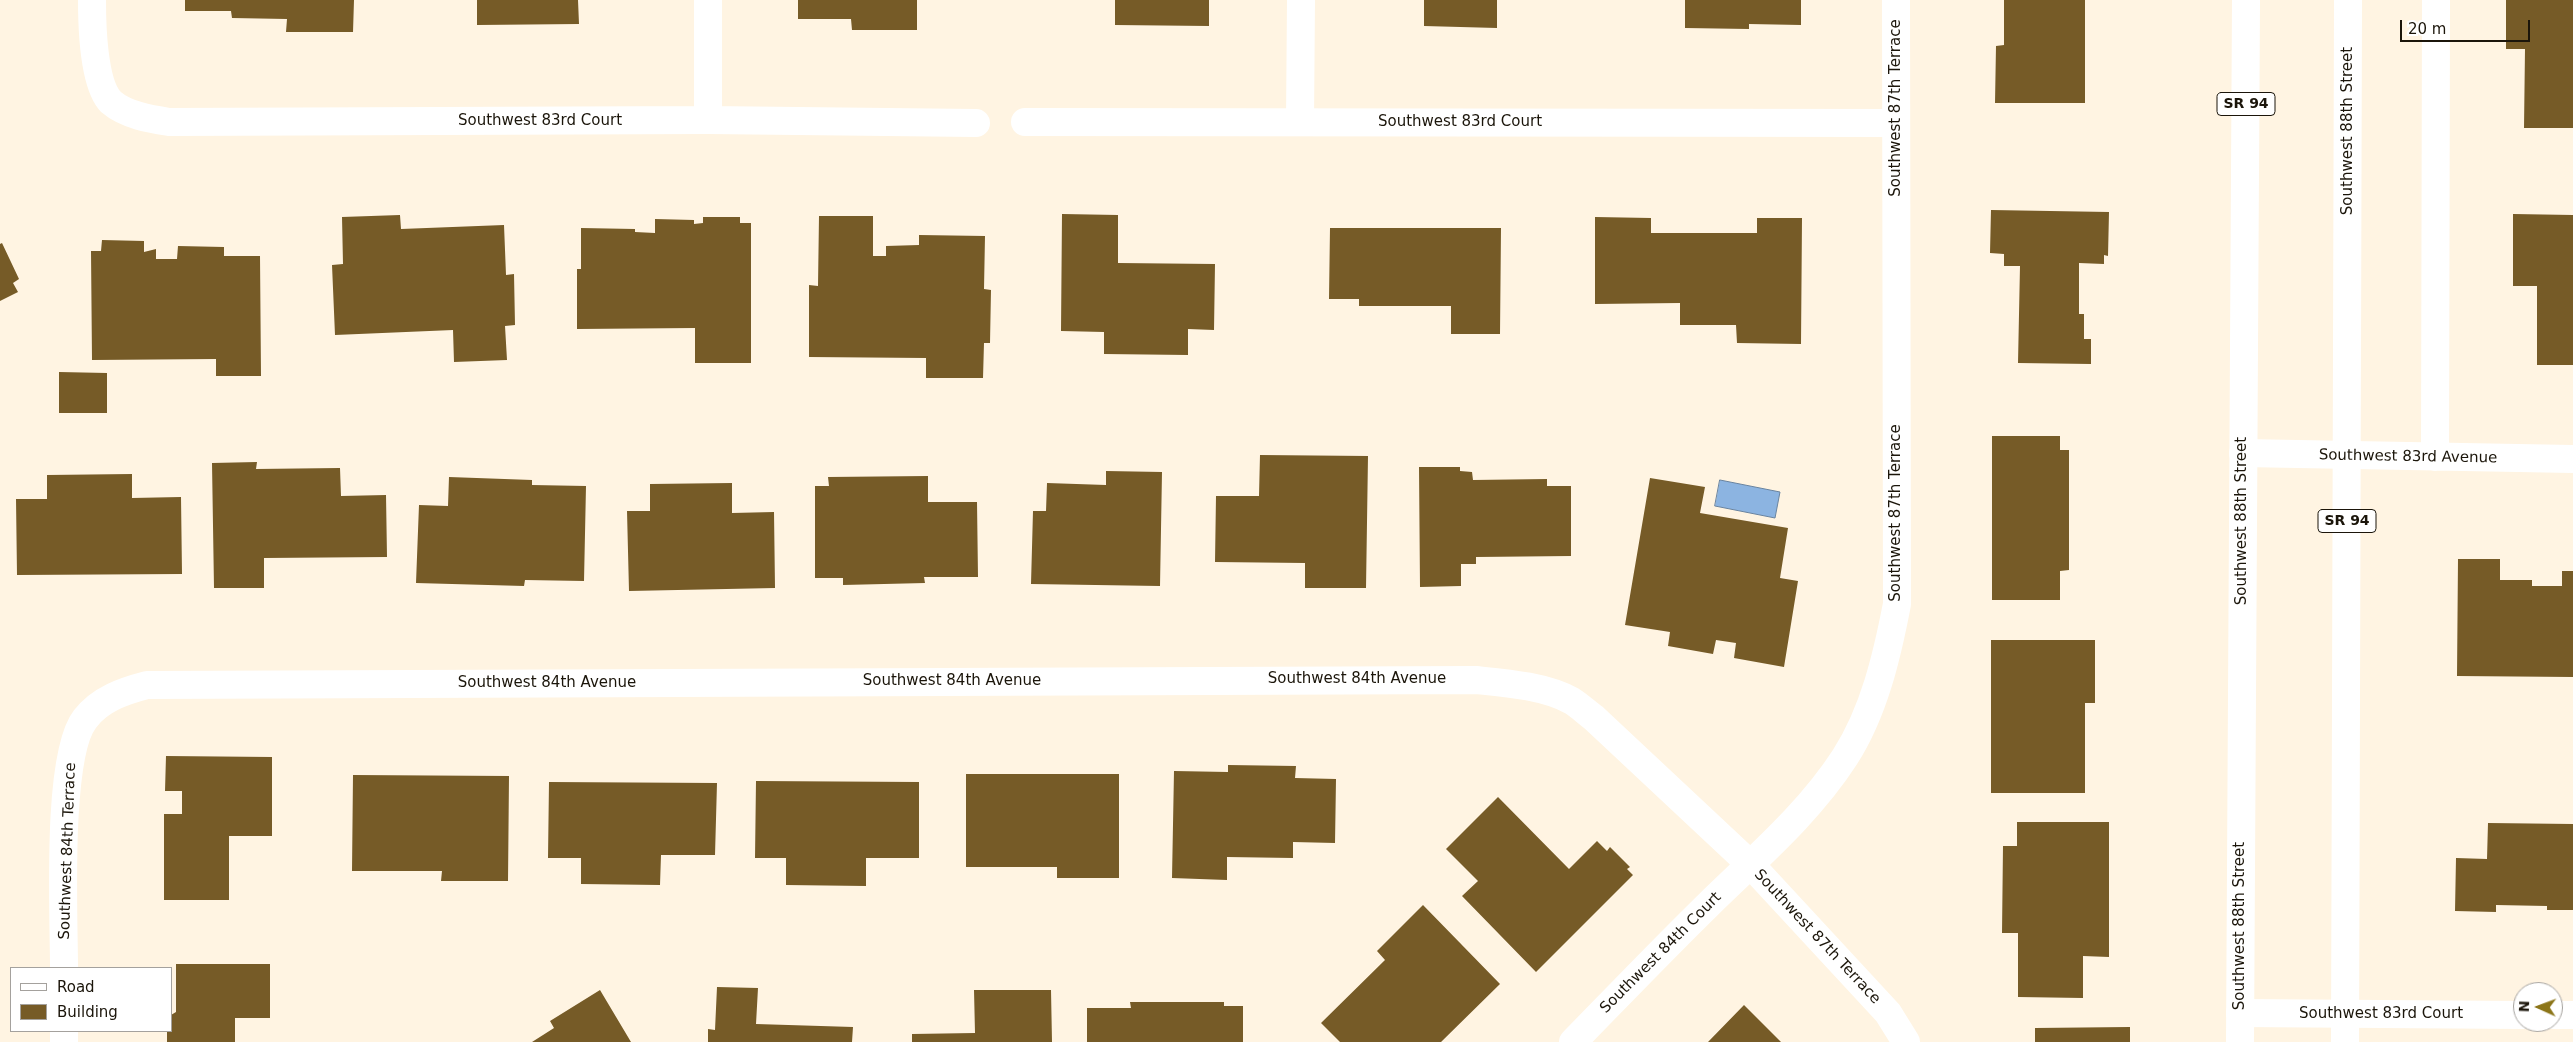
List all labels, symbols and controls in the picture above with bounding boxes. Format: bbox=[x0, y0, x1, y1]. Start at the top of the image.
scale bar bbox=[2403, 10, 2533, 42]
street label: Southwest 87th Terrace bbox=[1887, 19, 1905, 197]
text: 20 m bbox=[2408, 20, 2446, 38]
street label: Southwest 88th Street bbox=[2339, 47, 2357, 215]
road number: SR 94 bbox=[2217, 92, 2275, 116]
street label: Southwest 83rd Court bbox=[458, 112, 622, 130]
street label: Southwest 83rd Court bbox=[1378, 113, 1542, 131]
street label: Southwest 87th Terrace bbox=[1887, 424, 1905, 602]
street label: Southwest 88th Street bbox=[2233, 437, 2251, 605]
street label: Southwest 83rd Avenue bbox=[2319, 446, 2497, 468]
road number: SR 94 bbox=[2318, 510, 2376, 532]
street label: Southwest 84th Avenue bbox=[1268, 670, 1446, 688]
street label: Southwest 84th Avenue bbox=[863, 672, 1041, 690]
street label: Southwest 84th Avenue bbox=[458, 674, 636, 692]
street label: Southwest 84th Terrace bbox=[56, 762, 80, 940]
street label: Southwest 88th Street bbox=[2231, 842, 2249, 1010]
street label: Southwest 87th Terrace bbox=[1750, 866, 1884, 1008]
street label: Southwest 84th Court bbox=[1597, 889, 1725, 1017]
legend bbox=[10, 967, 172, 1032]
text: Road bbox=[57, 978, 95, 996]
north arrow bbox=[2513, 982, 2563, 1032]
text: N bbox=[2516, 1000, 2532, 1013]
text: Building bbox=[57, 1003, 118, 1021]
street label: Southwest 83rd Court bbox=[2299, 1005, 2463, 1023]

